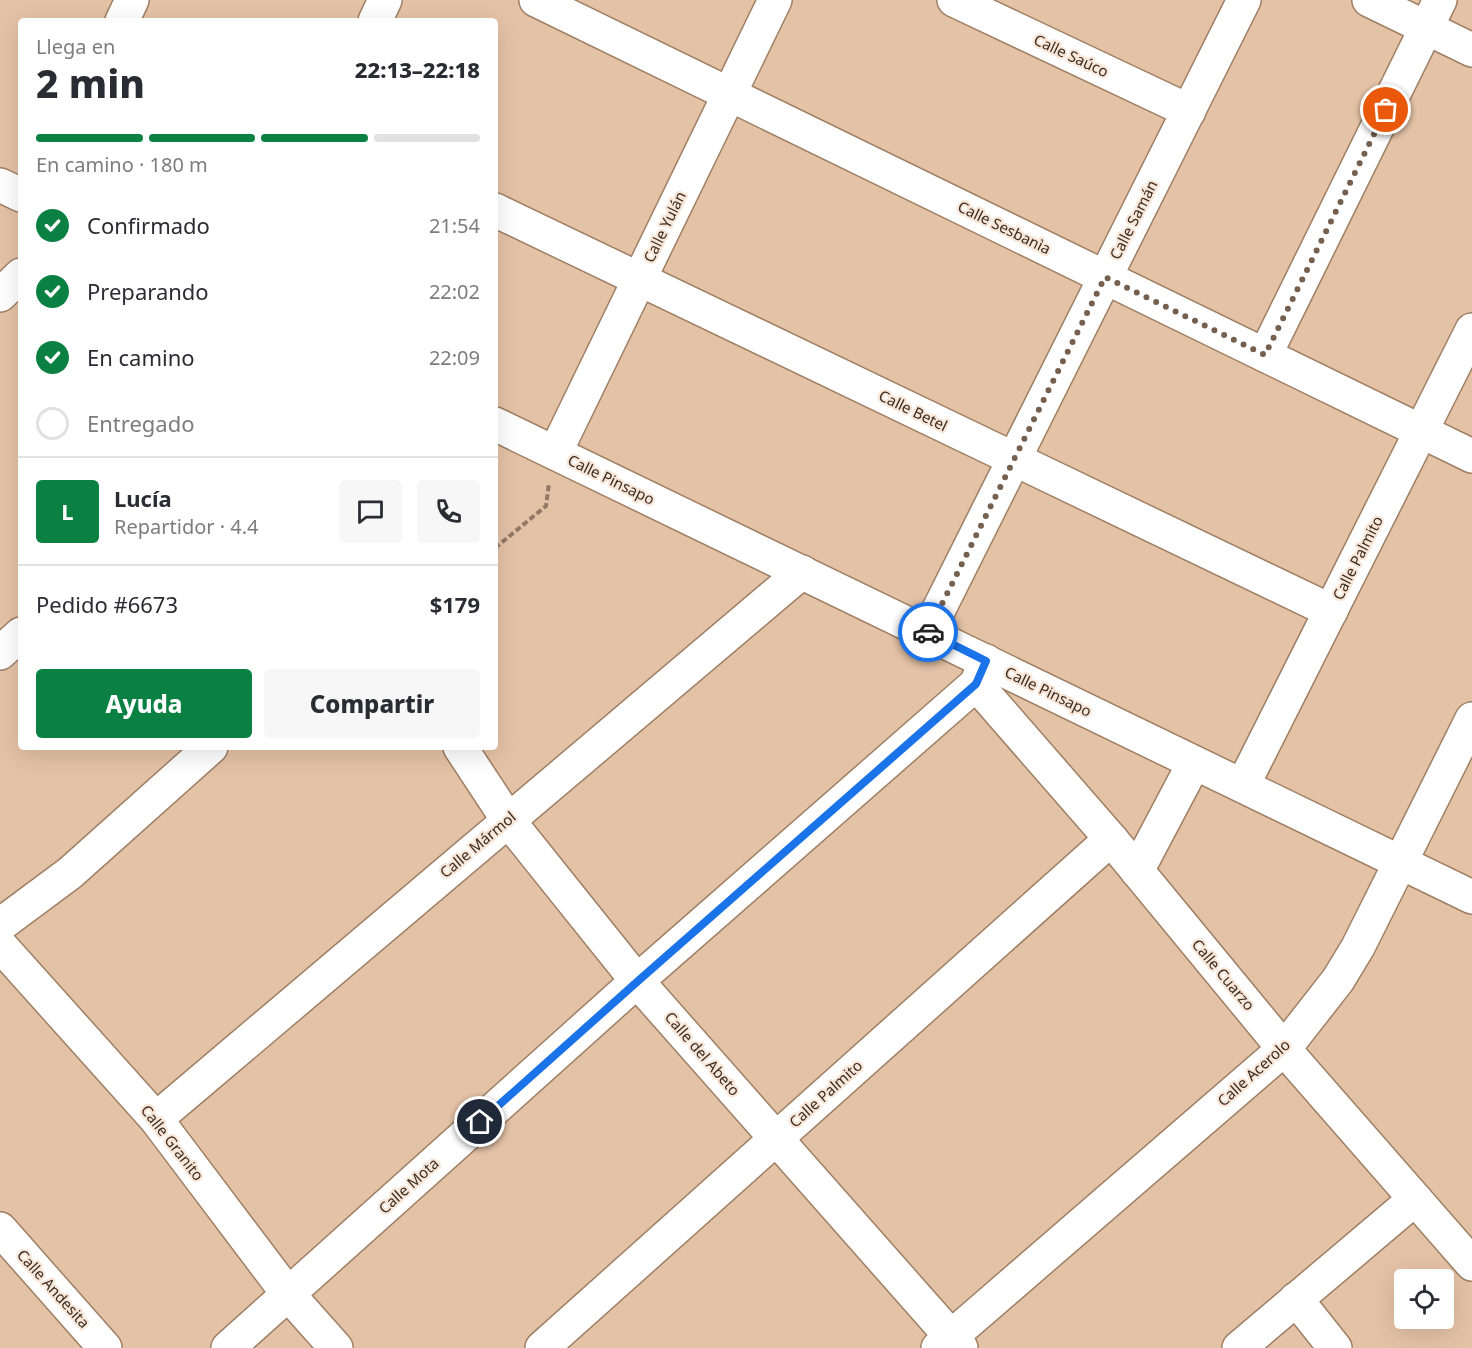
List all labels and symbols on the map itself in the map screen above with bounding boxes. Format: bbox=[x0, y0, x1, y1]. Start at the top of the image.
street label: Calle Saúco bbox=[1031, 29, 1112, 81]
pin bbox=[1360, 84, 1411, 135]
street label: Calle Samán bbox=[1105, 177, 1162, 263]
street label: Calle Yulán bbox=[638, 188, 690, 265]
street label: Calle Sesbanìa bbox=[955, 196, 1054, 258]
street label: Calle Betel bbox=[876, 385, 951, 435]
street label: Calle Pinsapo bbox=[565, 449, 658, 509]
street label: Calle Palmito bbox=[1327, 512, 1387, 603]
courier bbox=[898, 602, 958, 662]
street label: Calle Pinsapo bbox=[1002, 661, 1095, 721]
street label: Calle Mármol bbox=[435, 807, 519, 882]
street label: Calle Cuarzo bbox=[1188, 934, 1260, 1014]
street label: Calle del Abeto bbox=[661, 1007, 745, 1100]
street label: Calle Acerolo bbox=[1213, 1034, 1294, 1110]
street label: Calle Palmito bbox=[785, 1055, 866, 1131]
pin bbox=[454, 1096, 505, 1147]
street label: Calle Granito bbox=[137, 1100, 209, 1184]
street label: Calle Mota bbox=[374, 1153, 443, 1218]
street label: Calle Andesita bbox=[13, 1245, 94, 1332]

